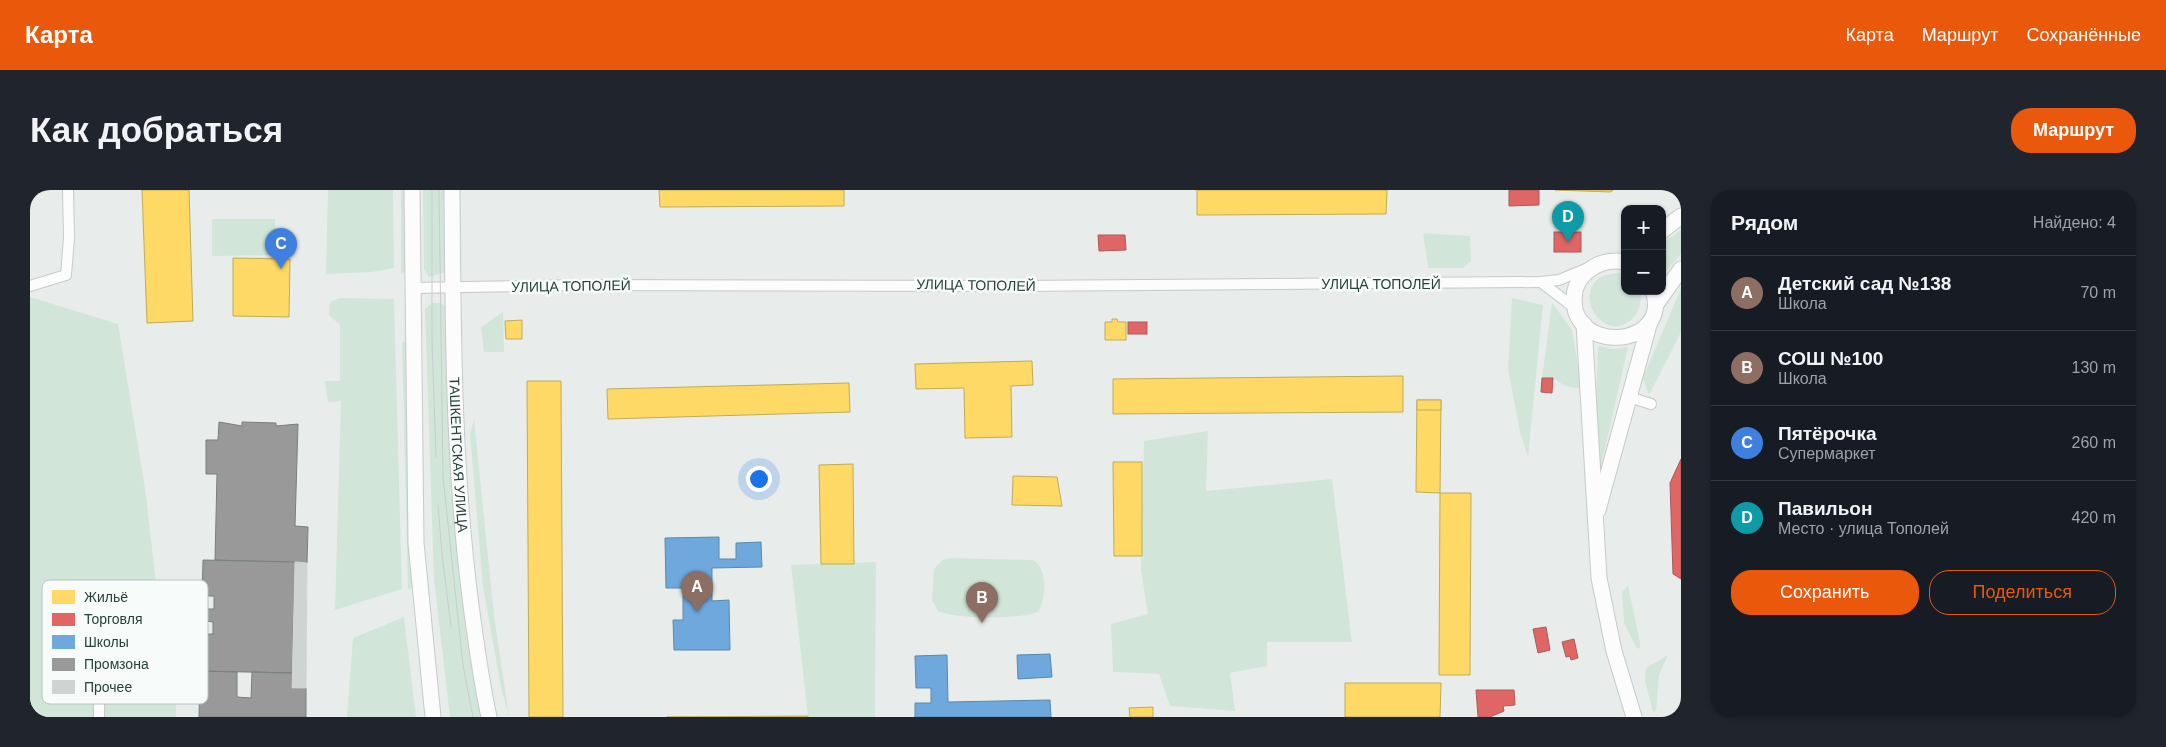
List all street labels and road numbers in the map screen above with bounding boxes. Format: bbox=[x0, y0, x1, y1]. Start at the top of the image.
street label: УЛИЦА ТОПОЛЕЙ bbox=[916, 275, 1036, 294]
street label: УЛИЦА ТОПОЛЕЙ bbox=[1321, 275, 1441, 292]
street label: УЛИЦА ТОПОЛЕЙ bbox=[511, 276, 631, 295]
street label: ТАШКЕНТСКАЯ УЛИЦА bbox=[446, 377, 471, 534]

